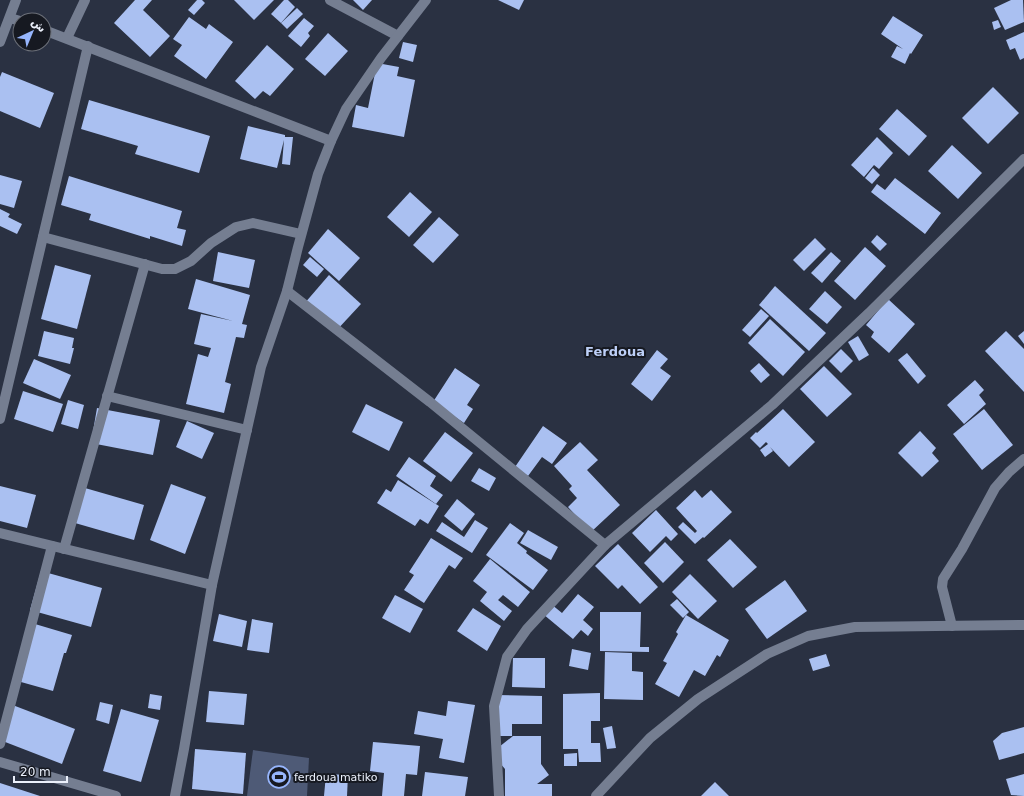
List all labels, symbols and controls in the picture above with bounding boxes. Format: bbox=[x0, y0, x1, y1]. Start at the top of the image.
north arrow bbox=[12, 12, 52, 52]
text: ش bbox=[29, 15, 49, 35]
district label: Ferdoua bbox=[585, 344, 645, 359]
scale bar bbox=[14, 758, 67, 784]
sports icon: ferdoua matiko bbox=[266, 764, 292, 790]
text: 20 m bbox=[20, 765, 51, 779]
place label: ferdoua matiko bbox=[294, 771, 378, 784]

